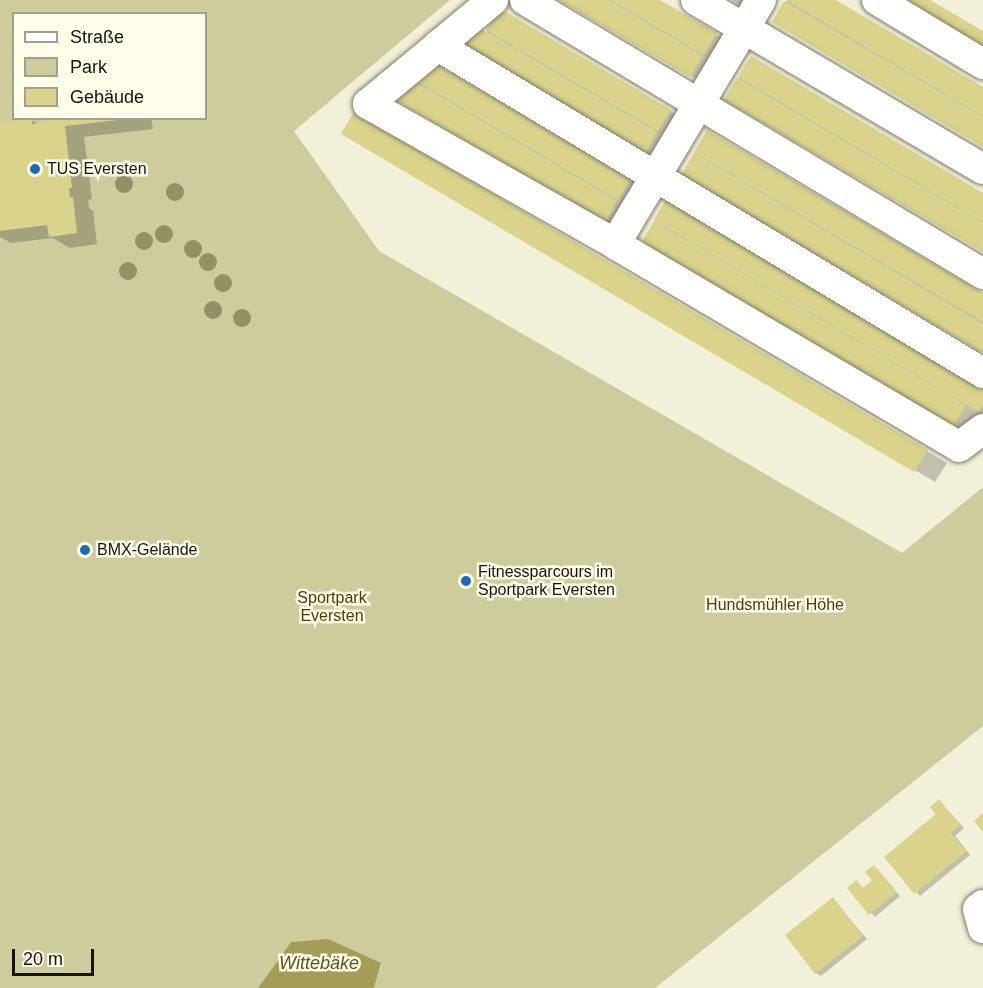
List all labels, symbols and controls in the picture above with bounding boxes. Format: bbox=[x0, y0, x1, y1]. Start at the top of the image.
legend bbox=[12, 12, 207, 120]
text: Straße bbox=[70, 27, 124, 47]
text: Park bbox=[70, 57, 107, 77]
text: Gebäude bbox=[70, 87, 144, 107]
place label: TUS Eversten bbox=[47, 159, 147, 179]
marker: TUS Eversten bbox=[28, 162, 42, 176]
place label: BMX-Gelände bbox=[97, 540, 197, 560]
marker: BMX-Gelände bbox=[78, 543, 92, 557]
place label: Fitnessparcours im Sportpark Eversten bbox=[478, 562, 615, 600]
marker: Fitnessparcours im Sportpark Eversten bbox=[459, 574, 473, 588]
park label: Sportpark Eversten bbox=[297, 588, 367, 626]
park label: Hundsmühler Höhe bbox=[706, 595, 844, 615]
scale bar bbox=[15, 937, 98, 975]
text: 20 m bbox=[23, 949, 63, 969]
water label: Wittebäke bbox=[279, 952, 359, 974]

